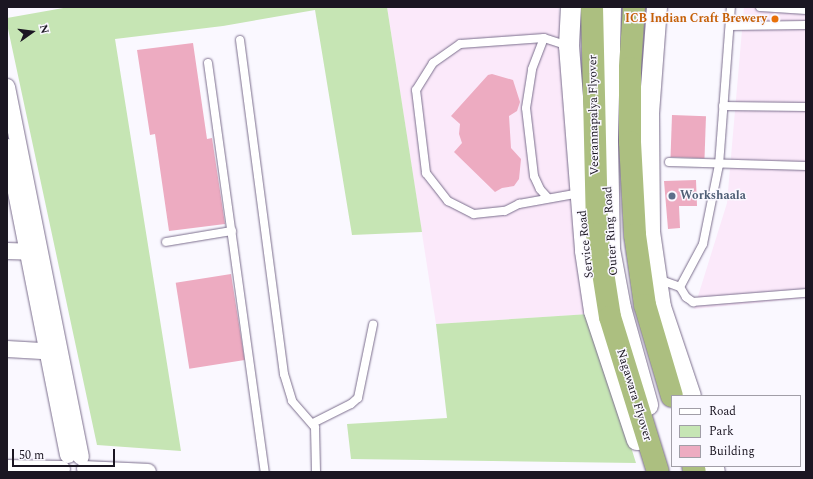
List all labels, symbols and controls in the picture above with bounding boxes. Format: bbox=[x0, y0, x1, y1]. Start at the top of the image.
north arrow bbox=[12, 12, 52, 52]
place label: ICB Indian Craft Brewery bbox=[625, 12, 767, 26]
marker: ICB Indian Craft Brewery bbox=[770, 14, 780, 24]
text: N bbox=[35, 23, 53, 35]
street label: Veerannapalya Flyover bbox=[586, 55, 602, 175]
street label: Outer Ring Road bbox=[601, 186, 621, 276]
place label: Workshaala bbox=[680, 189, 746, 203]
marker: Workshaala bbox=[667, 191, 677, 201]
street label: Service Road bbox=[575, 209, 597, 279]
street label: Nagawara Flyover bbox=[613, 347, 655, 443]
legend bbox=[671, 395, 801, 467]
text: Road bbox=[709, 402, 736, 421]
text: Park bbox=[709, 422, 734, 441]
scale bar bbox=[14, 441, 117, 467]
text: Building bbox=[709, 442, 755, 461]
text: 50 m bbox=[19, 446, 44, 465]

